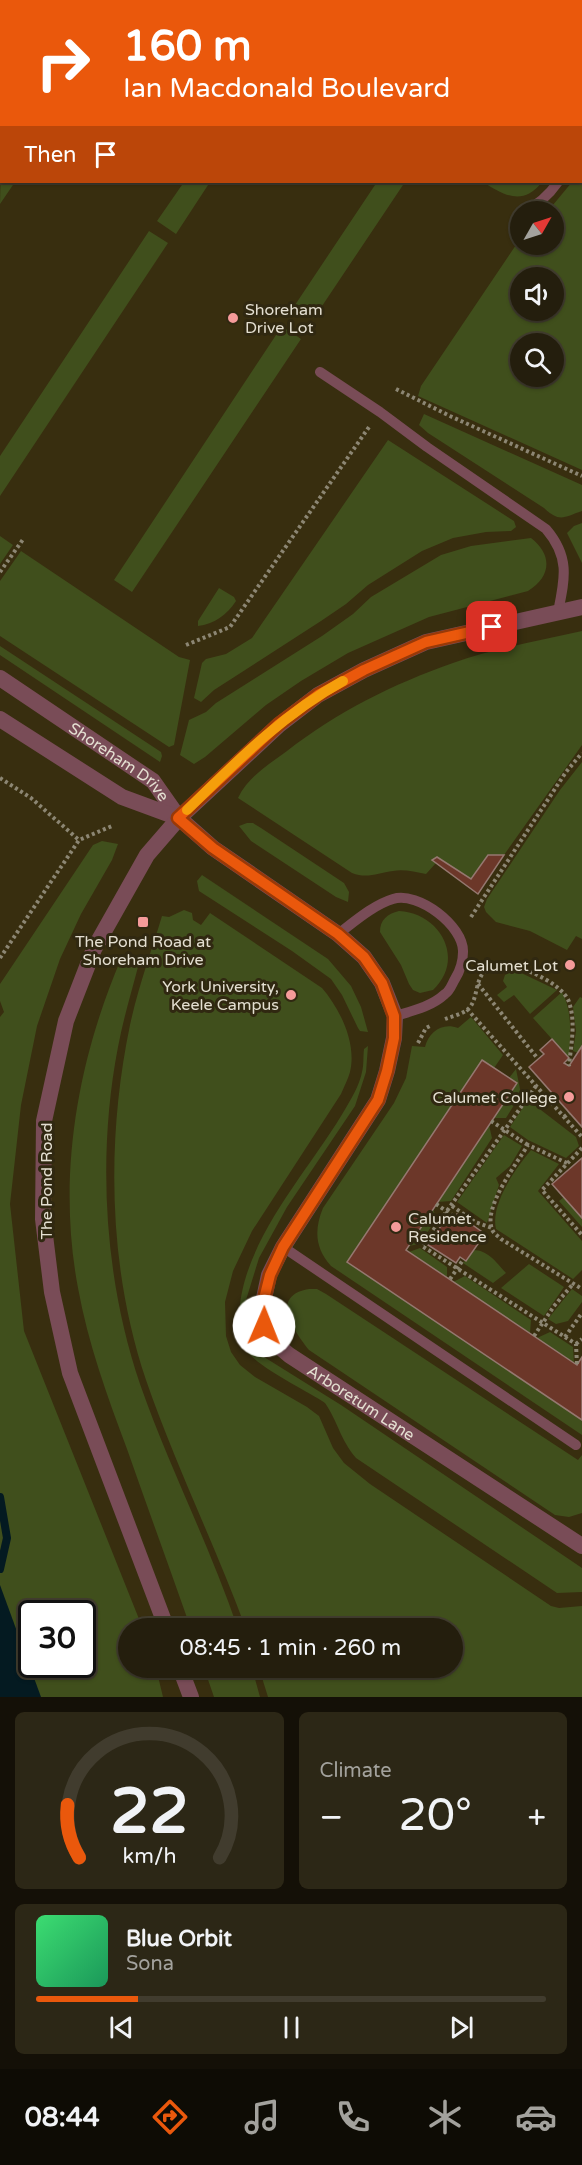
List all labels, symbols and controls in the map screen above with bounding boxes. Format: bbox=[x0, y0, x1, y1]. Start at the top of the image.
text: 160 m bbox=[123, 21, 252, 72]
icon: right bbox=[24, 24, 102, 102]
text: Ian Macdonald Boulevard bbox=[123, 72, 450, 105]
icon: arrive bbox=[89, 138, 122, 171]
text: Then bbox=[24, 142, 77, 168]
north arrow bbox=[510, 201, 564, 255]
map controls bbox=[510, 201, 564, 387]
button: sound bbox=[510, 267, 564, 321]
place label: Shoreham Drive Lot bbox=[245, 300, 323, 338]
marker: Shoreham Drive Lot bbox=[226, 311, 240, 325]
button: search bbox=[510, 333, 564, 387]
pin bbox=[466, 601, 517, 652]
icon: arrive bbox=[475, 610, 508, 643]
street label: Shoreham Drive bbox=[65, 718, 173, 805]
marker: The Pond Road at Shoreham Drive bbox=[136, 915, 150, 929]
place label: The Pond Road at Shoreham Drive bbox=[75, 932, 211, 970]
place label: Calumet Lot bbox=[465, 956, 558, 976]
marker: Calumet Lot bbox=[563, 958, 577, 972]
place label: York University, Keele Campus bbox=[162, 977, 279, 1015]
marker: York University, Keele Campus bbox=[284, 988, 298, 1002]
place label: Calumet College bbox=[432, 1088, 557, 1108]
marker: Calumet College bbox=[562, 1090, 576, 1104]
street label: The Pond Road bbox=[37, 1122, 57, 1240]
place label: Calumet Residence bbox=[408, 1209, 487, 1247]
marker: Calumet Residence bbox=[389, 1220, 403, 1234]
position arrow bbox=[232, 1294, 296, 1358]
street label: Arboretum Lane bbox=[303, 1361, 418, 1445]
speed limit sign: 30 bbox=[18, 1600, 96, 1678]
text: 08:45 · 1 min · 260 m bbox=[180, 1635, 401, 1661]
text: Climate bbox=[320, 1759, 392, 1783]
text: 22 bbox=[110, 1775, 188, 1850]
text: 20° bbox=[398, 1789, 472, 1843]
text: − bbox=[320, 1798, 343, 1837]
text: + bbox=[527, 1798, 546, 1837]
text: km/h bbox=[122, 1843, 176, 1869]
text: Blue Orbit bbox=[126, 1926, 232, 1952]
text: Sona bbox=[126, 1952, 174, 1976]
icon: previous bbox=[105, 2011, 138, 2044]
icon: pause bbox=[275, 2011, 308, 2044]
icon: next bbox=[445, 2011, 478, 2044]
icon: directions bbox=[149, 2096, 191, 2138]
icon: music bbox=[241, 2096, 283, 2138]
icon: phone bbox=[332, 2096, 374, 2138]
icon: climate bbox=[424, 2096, 466, 2138]
icon: car bbox=[515, 2096, 557, 2138]
text: 08:44 bbox=[25, 2101, 100, 2134]

